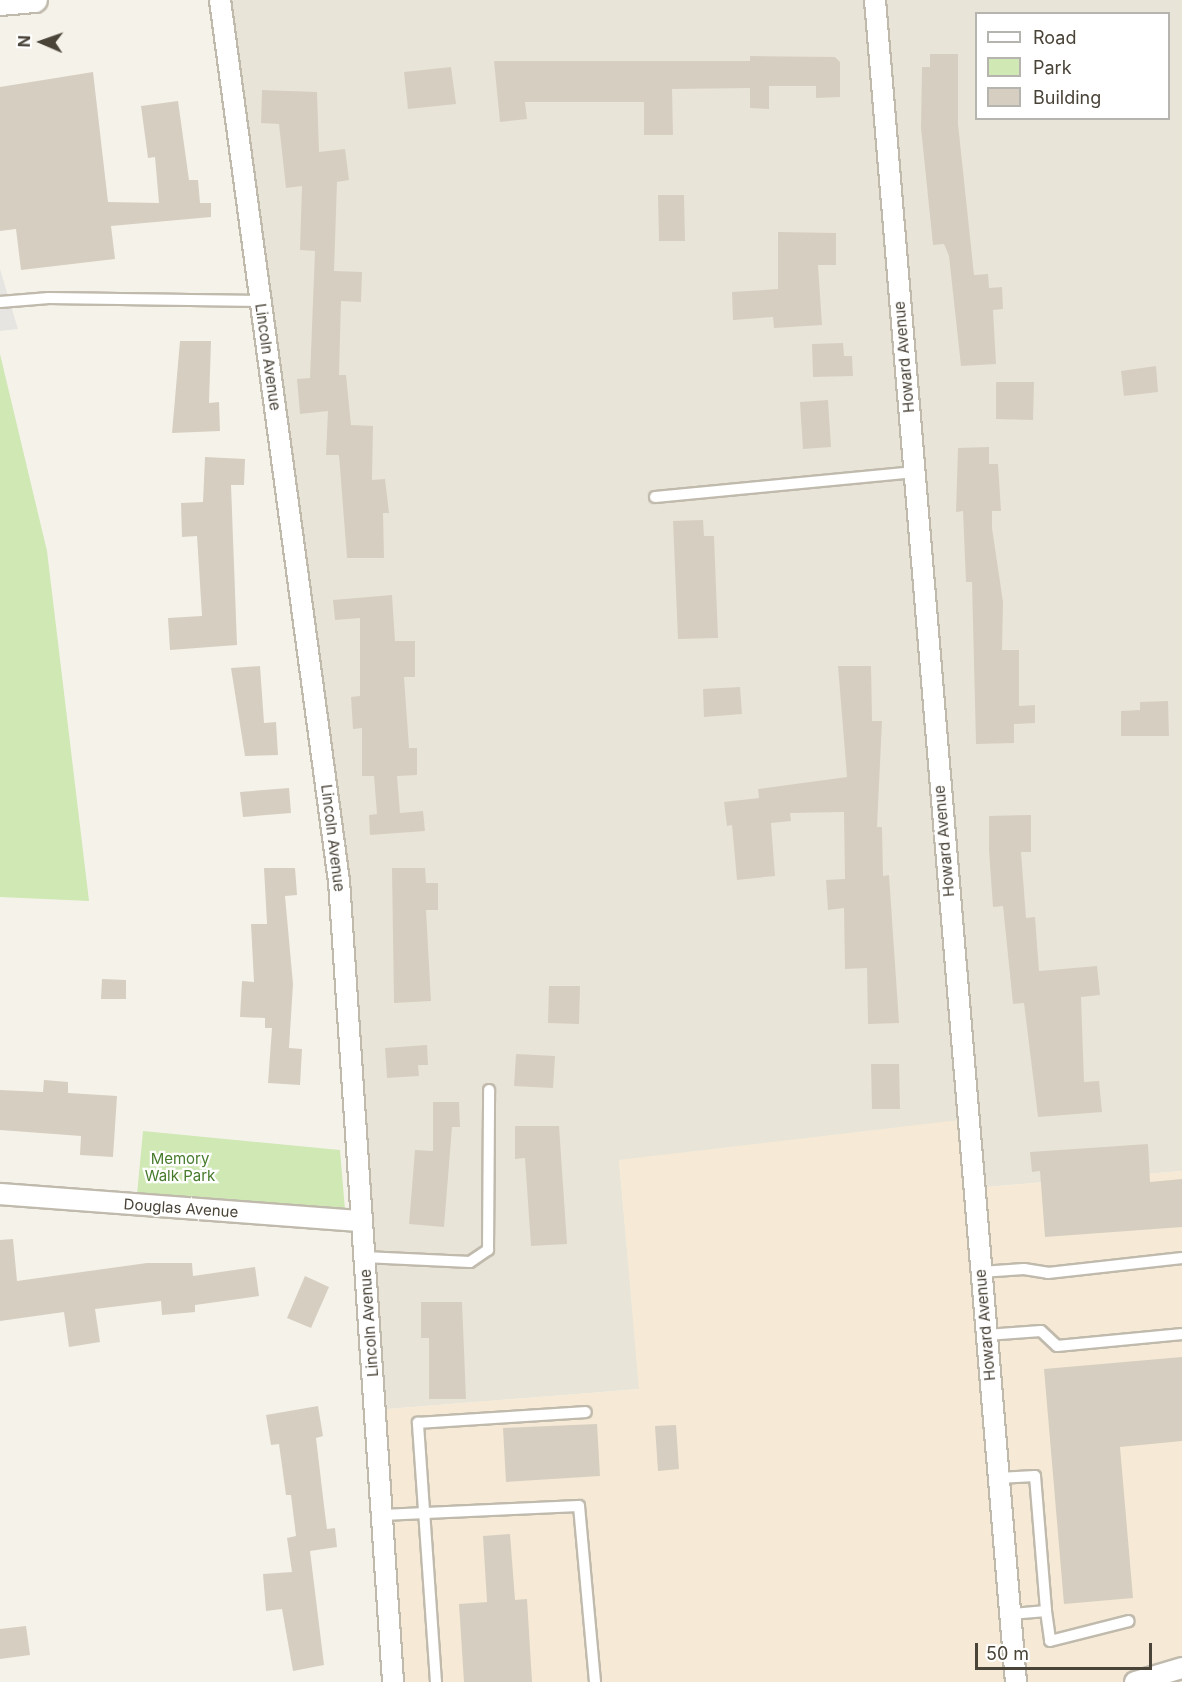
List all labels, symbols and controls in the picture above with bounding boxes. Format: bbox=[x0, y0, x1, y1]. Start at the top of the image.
north arrow bbox=[12, 12, 72, 72]
legend bbox=[975, 12, 1170, 120]
text: Road bbox=[1033, 27, 1076, 48]
text: N bbox=[14, 35, 34, 48]
text: Park bbox=[1033, 57, 1072, 78]
text: Building bbox=[1033, 87, 1101, 108]
street label: Howard Avenue bbox=[890, 300, 918, 414]
street label: Lincoln Avenue bbox=[252, 302, 284, 412]
street label: Lincoln Avenue bbox=[317, 783, 349, 893]
street label: Howard Avenue bbox=[930, 784, 958, 898]
park label: Memory Walk Park bbox=[145, 1149, 215, 1184]
street label: Douglas Avenue bbox=[123, 1195, 239, 1221]
street label: Howard Avenue bbox=[971, 1268, 999, 1382]
street label: Lincoln Avenue bbox=[356, 1269, 382, 1377]
scale bar bbox=[978, 1631, 1155, 1669]
text: 50 m bbox=[986, 1643, 1029, 1664]

